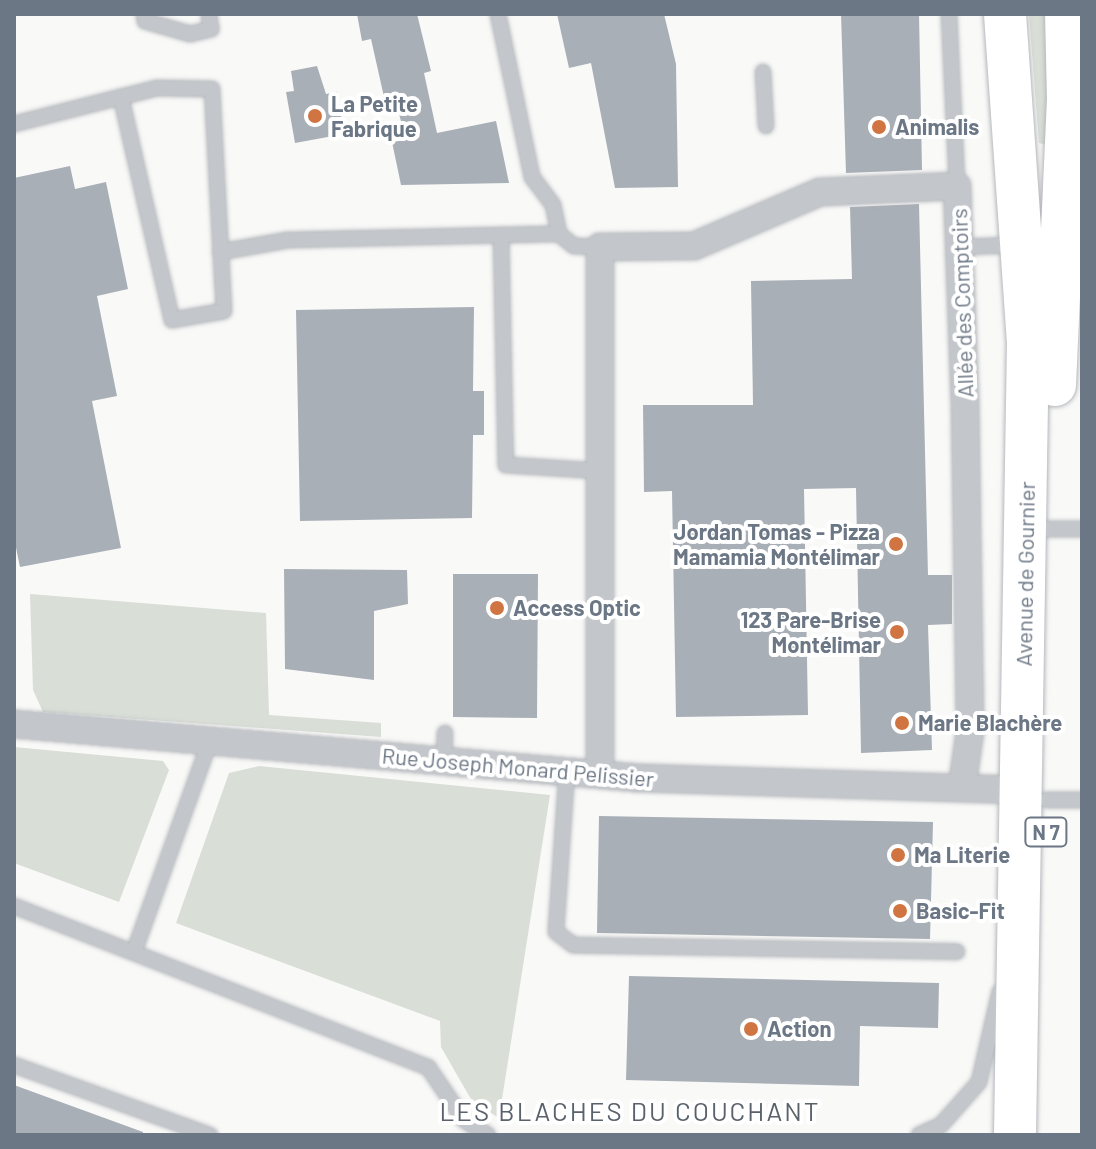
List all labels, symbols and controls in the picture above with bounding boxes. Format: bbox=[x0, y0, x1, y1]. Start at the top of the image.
place label: La Petite Fabrique bbox=[331, 90, 418, 142]
marker: La Petite Fabrique bbox=[306, 107, 324, 125]
place label: Animalis bbox=[895, 114, 979, 140]
marker: Animalis bbox=[870, 118, 888, 136]
street label: Allée des Comptoirs bbox=[946, 208, 978, 398]
street label: Avenue de Gournier bbox=[1010, 481, 1040, 667]
place label: Jordan Tomas - Pizza Mamamia Montélimar bbox=[673, 518, 880, 570]
marker: Jordan Tomas - Pizza Mamamia Montélimar bbox=[887, 535, 905, 553]
place label: Access Optic bbox=[513, 595, 641, 621]
marker: Access Optic bbox=[488, 599, 506, 617]
place label: 123 Pare-Brise Montélimar bbox=[740, 606, 881, 658]
marker: 123 Pare-Brise Montélimar bbox=[888, 623, 906, 641]
place label: Marie Blachère bbox=[918, 710, 1062, 736]
marker: Marie Blachère bbox=[893, 714, 911, 732]
street label: Rue Joseph Monard Pelissier bbox=[381, 742, 655, 792]
road number: N 7 bbox=[1024, 816, 1068, 848]
place label: Ma Literie bbox=[914, 842, 1010, 868]
marker: Ma Literie bbox=[889, 846, 907, 864]
place label: Basic-Fit bbox=[916, 898, 1005, 924]
marker: Basic-Fit bbox=[891, 902, 909, 920]
place label: Action bbox=[767, 1016, 831, 1042]
marker: Action bbox=[742, 1020, 760, 1038]
district label: LES BLACHES DU COUCHANT bbox=[439, 1095, 821, 1127]

